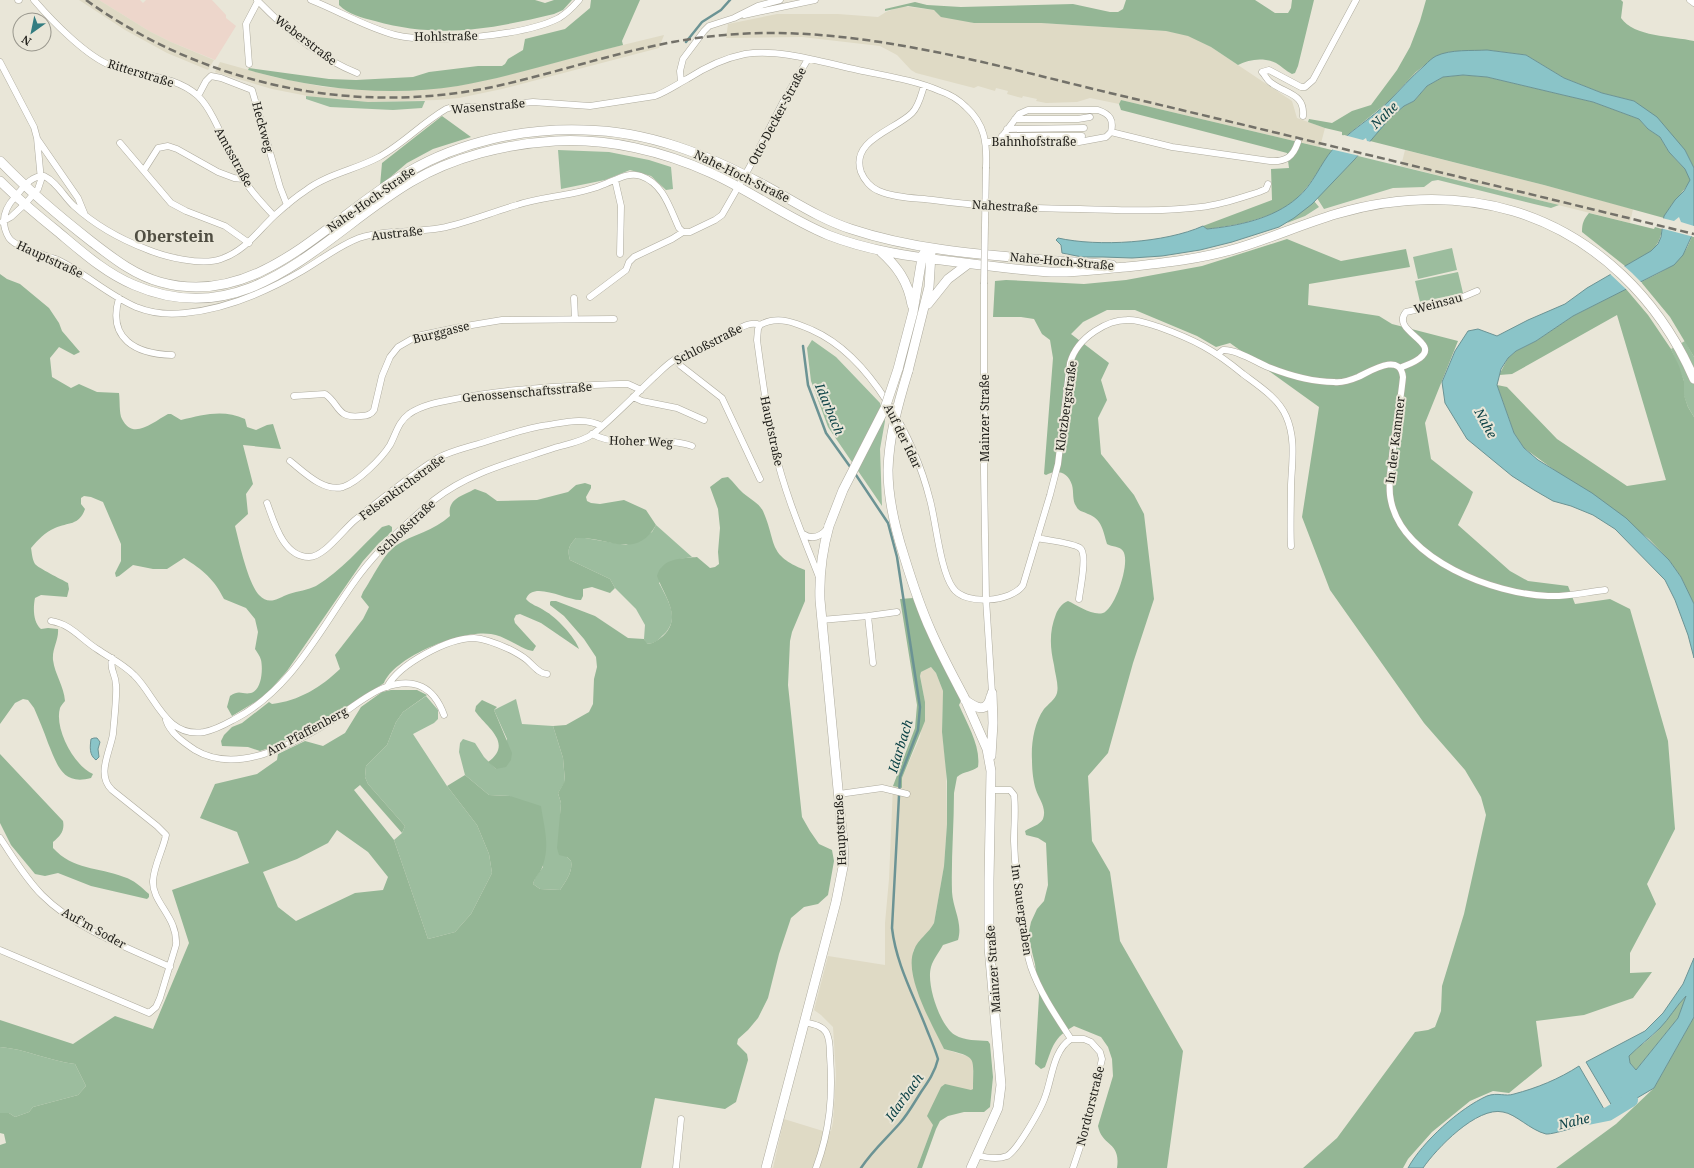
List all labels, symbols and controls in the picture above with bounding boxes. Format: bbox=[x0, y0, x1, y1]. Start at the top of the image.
street label: Weberstraße bbox=[271, 11, 341, 69]
north arrow bbox=[12, 12, 52, 52]
street label: Hohlstraße bbox=[414, 27, 478, 45]
text: N bbox=[18, 32, 34, 49]
street label: Ritterstraße bbox=[106, 55, 176, 91]
street label: Otto-Decker-Straße bbox=[744, 64, 810, 168]
street label: Wasenstraße bbox=[450, 94, 526, 118]
water label: Nahe bbox=[1366, 97, 1402, 133]
street label: Heckweg bbox=[248, 100, 278, 155]
street label: Amtsstraße bbox=[211, 124, 257, 190]
street label: Bahnhofstraße bbox=[992, 133, 1076, 150]
street label: Nahe-Hoch-Straße bbox=[691, 145, 793, 207]
street label: Nahe-Hoch-Straße bbox=[323, 162, 419, 236]
street label: Nahestraße bbox=[972, 196, 1038, 216]
street label: Austraße bbox=[370, 222, 424, 244]
district label: Oberstein bbox=[134, 225, 214, 247]
street label: Hauptstraße bbox=[14, 236, 86, 282]
street label: Nahe-Hoch-Straße bbox=[1009, 248, 1115, 274]
street label: Weinsau bbox=[1412, 288, 1465, 318]
street label: Burggasse bbox=[411, 317, 471, 347]
street label: Schloßstraße bbox=[671, 320, 745, 368]
street label: Klotzbergstraße bbox=[1051, 360, 1081, 452]
street label: Mainzer Straße bbox=[976, 374, 993, 462]
street label: Genossenschaftsstraße bbox=[461, 378, 593, 406]
water label: Idarbach bbox=[811, 379, 849, 438]
street label: Hauptstraße bbox=[756, 394, 788, 468]
street label: In der Kammer bbox=[1381, 395, 1409, 485]
street label: Auf der Idar bbox=[880, 401, 926, 472]
water label: Nahe bbox=[1470, 404, 1502, 442]
street label: Hoher Weg bbox=[609, 431, 674, 451]
street label: Felsenkirchstraße bbox=[356, 450, 448, 524]
street label: Schloßstraße bbox=[373, 495, 439, 559]
street label: Am Pfaffenberg bbox=[263, 702, 351, 760]
water label: Idarbach bbox=[883, 717, 917, 776]
street label: Hauptstraße bbox=[830, 794, 850, 866]
street label: Im Sauergraben bbox=[1007, 863, 1037, 957]
street label: Auf'm Soder bbox=[59, 903, 130, 953]
street label: Mainzer Straße bbox=[981, 924, 1005, 1014]
street label: Nordtorstraße bbox=[1072, 1064, 1108, 1148]
water label: Idarbach bbox=[880, 1069, 928, 1125]
water label: Nahe bbox=[1556, 1109, 1592, 1134]

